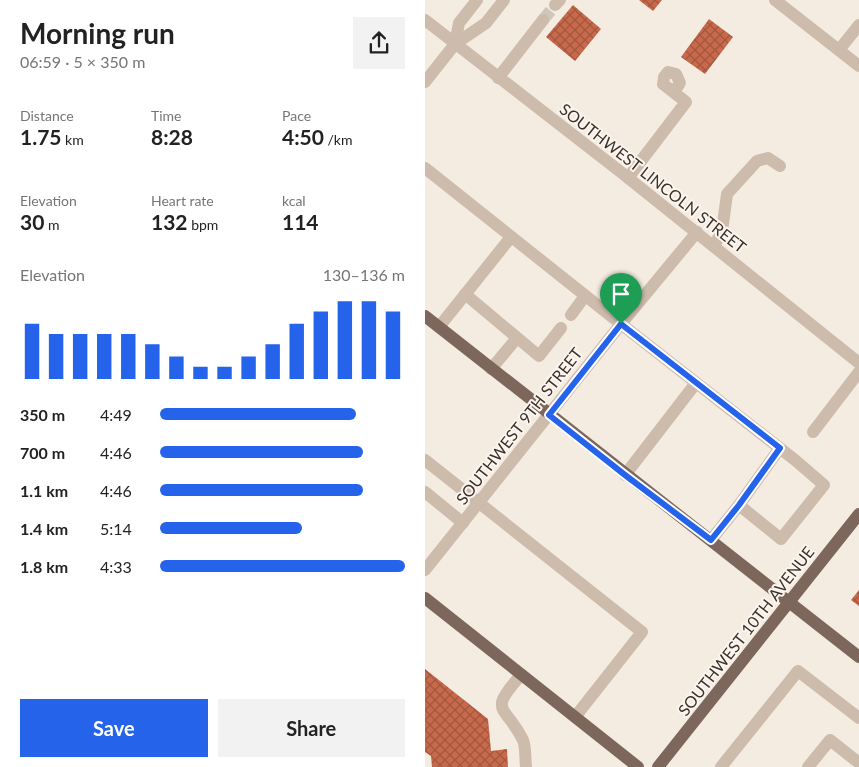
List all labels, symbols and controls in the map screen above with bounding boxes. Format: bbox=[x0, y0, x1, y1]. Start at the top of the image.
text: Morning run bbox=[20, 16, 175, 50]
button: share bbox=[353, 17, 405, 69]
text: 06:59 · 5 × 350 m bbox=[20, 52, 145, 71]
street label: SOUTHWEST LINCOLN STREET bbox=[556, 99, 751, 257]
text: Distance bbox=[20, 107, 74, 124]
text: Time bbox=[151, 107, 182, 124]
text: Pace bbox=[282, 107, 311, 124]
text: 1.75 bbox=[20, 124, 62, 149]
text: 8:28 bbox=[151, 124, 193, 149]
text: 4:50 bbox=[282, 124, 324, 149]
text: km bbox=[62, 131, 84, 148]
text: /km bbox=[324, 131, 353, 148]
text: Elevation bbox=[20, 192, 77, 209]
text: Heart rate bbox=[151, 192, 214, 209]
text: kcal bbox=[282, 192, 306, 209]
text: 30 bbox=[20, 209, 44, 234]
text: 132 bbox=[151, 209, 188, 234]
text: 114 bbox=[282, 209, 319, 234]
text: m bbox=[44, 216, 59, 233]
text: bpm bbox=[188, 216, 218, 233]
text: Elevation bbox=[20, 265, 85, 284]
text: 130–136 m bbox=[323, 265, 405, 284]
pin bbox=[600, 273, 642, 324]
icon: arrive bbox=[607, 280, 635, 308]
street label: SOUTHWEST 9TH STREET bbox=[452, 343, 586, 508]
text: 350 m bbox=[20, 405, 65, 424]
text: 4:49 bbox=[100, 405, 132, 424]
text: 700 m bbox=[20, 443, 65, 462]
text: 4:46 bbox=[100, 443, 132, 462]
text: 1.1 km bbox=[20, 481, 68, 500]
text: 4:46 bbox=[100, 481, 132, 500]
text: 1.4 km bbox=[20, 519, 68, 538]
text: 5:14 bbox=[100, 519, 132, 538]
street label: SOUTHWEST 10TH AVENUE bbox=[674, 542, 818, 719]
text: 1.8 km bbox=[20, 557, 68, 576]
text: 4:33 bbox=[100, 557, 132, 576]
button: Save bbox=[20, 699, 208, 757]
button: Share bbox=[218, 699, 405, 757]

